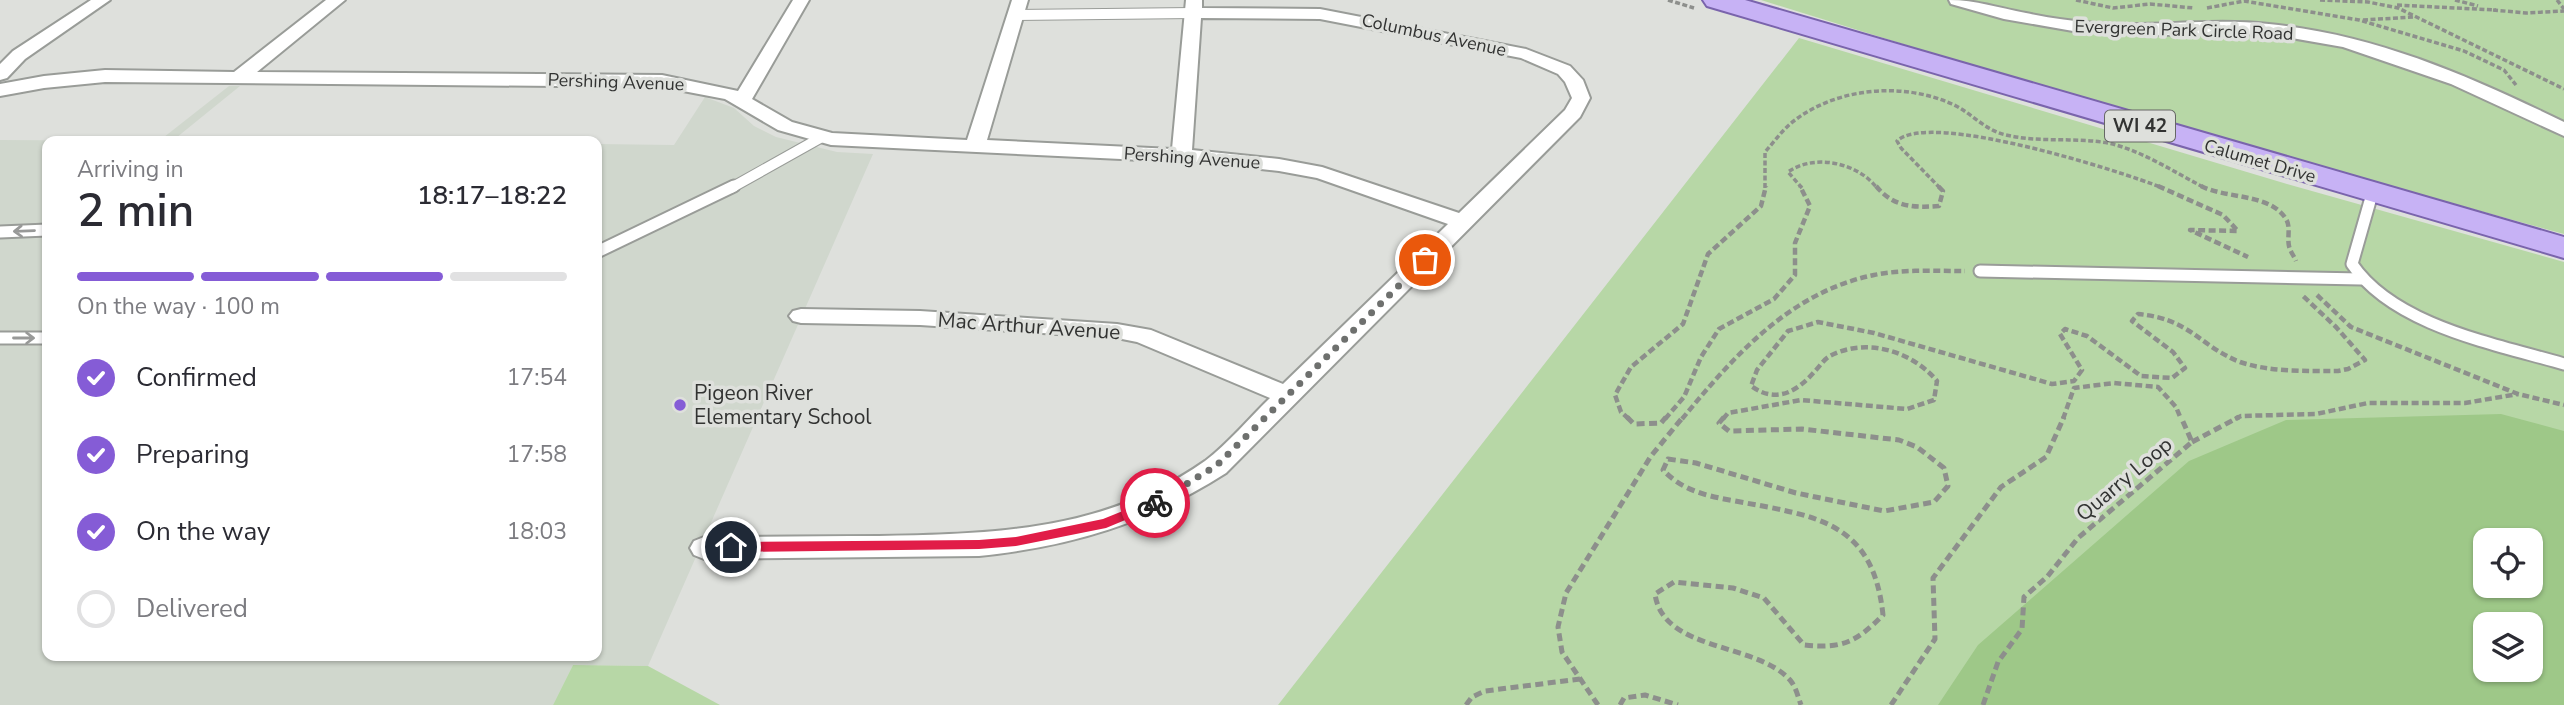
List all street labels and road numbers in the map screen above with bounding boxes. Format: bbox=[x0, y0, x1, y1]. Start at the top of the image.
street label: Columbus Avenue bbox=[1359, 8, 1509, 62]
street label: Evergreen Park Circle Road bbox=[2074, 14, 2294, 46]
street label: Pershing Avenue bbox=[547, 68, 685, 96]
road number: WI 42 bbox=[2105, 110, 2175, 142]
street label: Calumet Drive bbox=[2201, 134, 2319, 188]
street label: Pershing Avenue bbox=[1123, 141, 1261, 175]
street label: Mac Arthur Avenue bbox=[937, 306, 1121, 346]
street label: Quarry Loop bbox=[2070, 430, 2178, 528]

